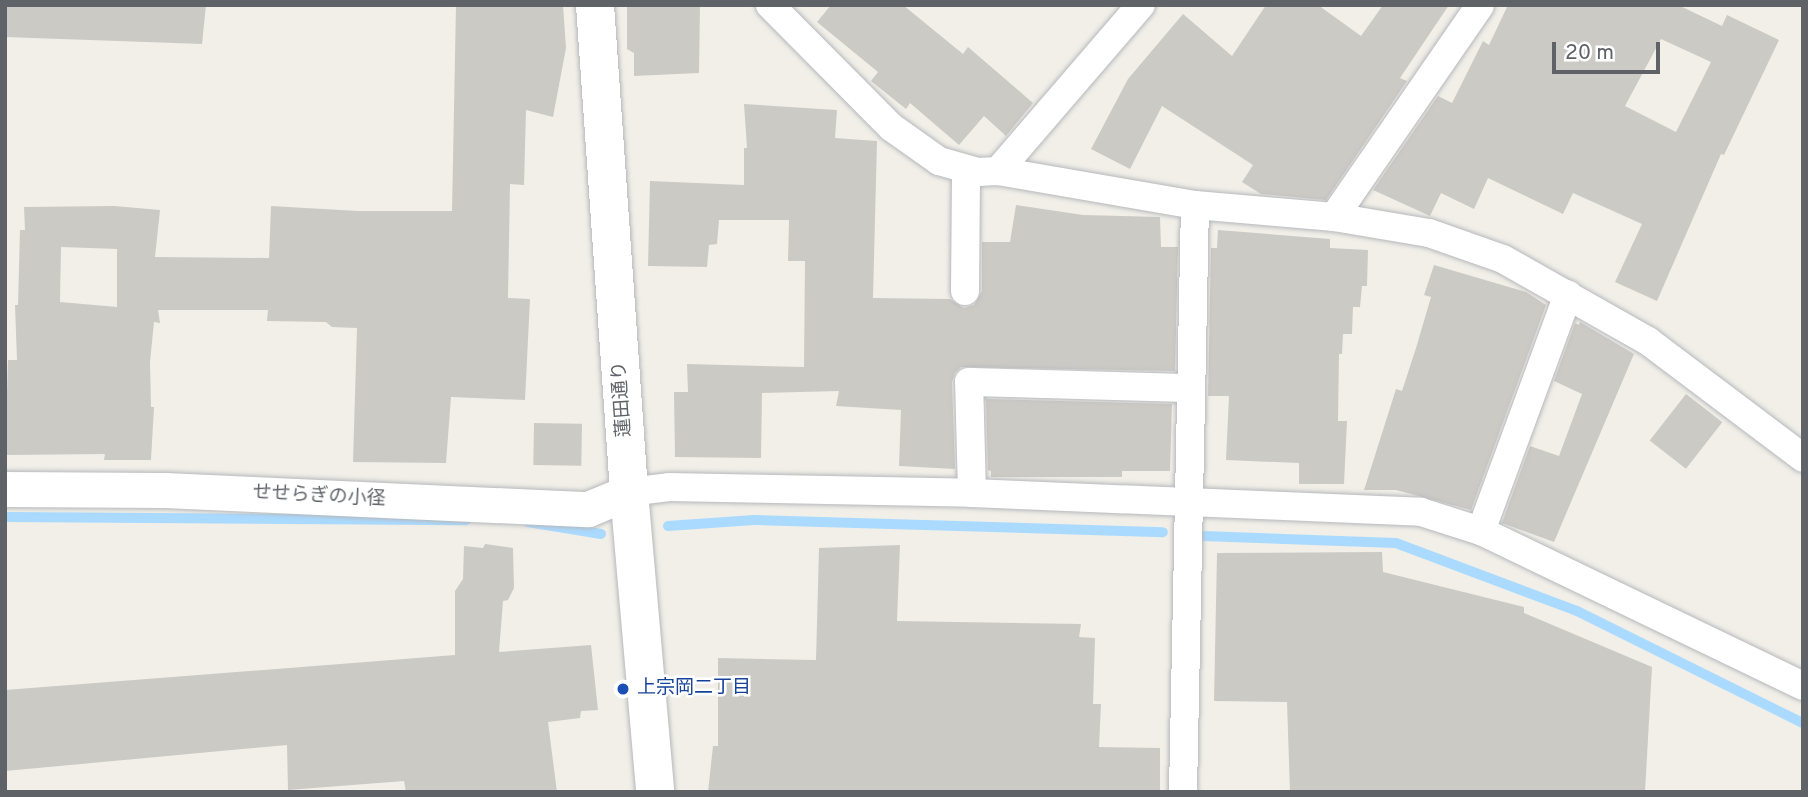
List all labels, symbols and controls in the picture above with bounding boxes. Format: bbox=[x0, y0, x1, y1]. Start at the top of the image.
scale bar bbox=[1556, 28, 1664, 72]
text: 20 m bbox=[1565, 40, 1614, 67]
street label: 蓮田通り bbox=[609, 360, 637, 438]
street label: せせらぎの小径 bbox=[252, 482, 386, 512]
place label: 上宗岡二丁目 bbox=[637, 678, 751, 700]
marker: 上宗岡二丁目 bbox=[615, 681, 631, 697]

